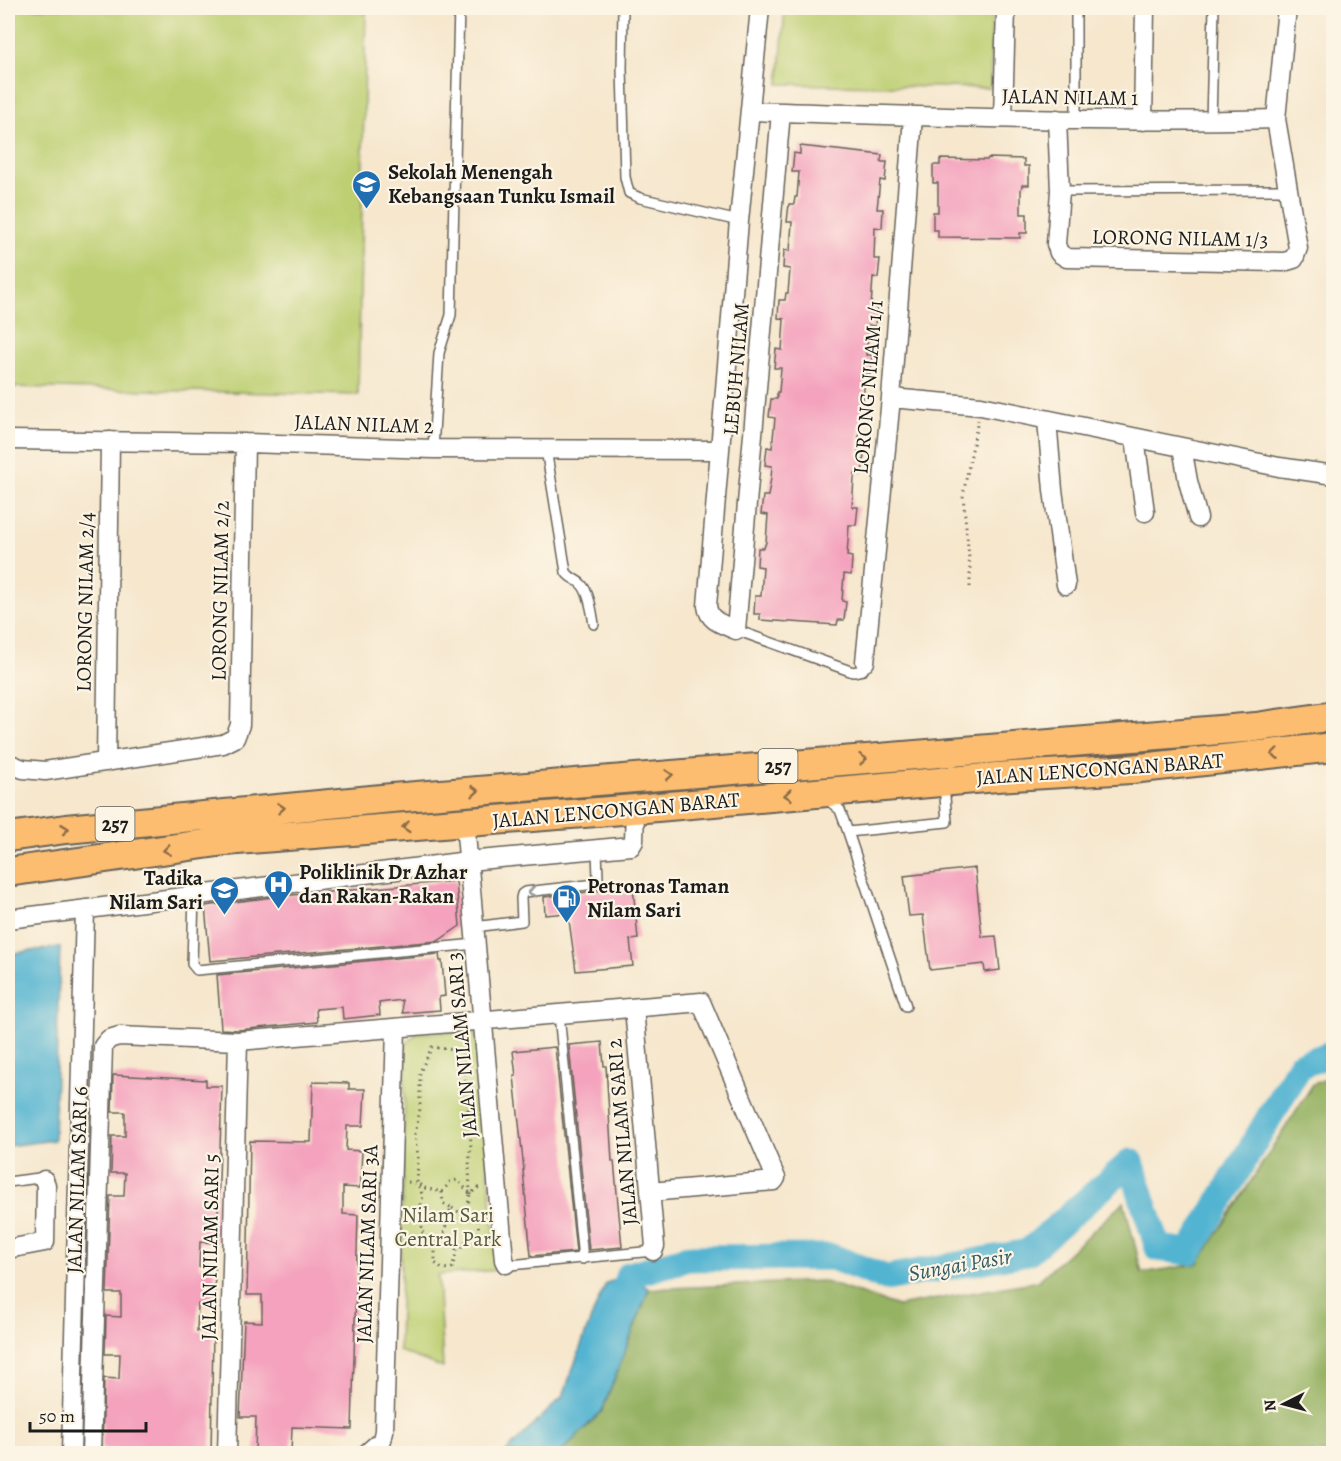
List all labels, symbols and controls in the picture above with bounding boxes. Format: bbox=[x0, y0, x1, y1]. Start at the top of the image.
street label: JALAN NILAM 1 bbox=[1001, 82, 1139, 112]
place label: Sekolah Menengah Kebangsaan Tunku Ismail bbox=[388, 158, 615, 210]
school or university icon: Sekolah Menengah Kebangsaan Tunku Ismail bbox=[351, 168, 383, 210]
street label: LORONG NILAM 1/3 bbox=[1092, 222, 1268, 254]
street label: LORONG NILAM 1/1 bbox=[846, 299, 890, 475]
street label: LEBUH NILAM bbox=[716, 301, 756, 437]
street label: JALAN NILAM 2 bbox=[294, 408, 434, 440]
street label: LORONG NILAM 2/2 bbox=[204, 500, 236, 681]
street label: LORONG NILAM 2/4 bbox=[69, 512, 101, 692]
street label: JALAN LENCONGAN BARAT bbox=[975, 746, 1225, 792]
one-way arrow bbox=[1271, 747, 1280, 760]
road number: 257 bbox=[758, 749, 798, 783]
one-way arrow bbox=[859, 753, 868, 766]
one-way arrow bbox=[665, 769, 674, 782]
one-way arrow bbox=[470, 785, 479, 798]
street label: JALAN LENCONGAN BARAT bbox=[491, 785, 741, 835]
one-way arrow bbox=[784, 788, 793, 801]
one-way arrow bbox=[276, 802, 285, 815]
road number: 257 bbox=[96, 807, 134, 841]
one-way arrow bbox=[401, 820, 410, 833]
one-way arrow bbox=[61, 823, 70, 836]
one-way arrow bbox=[162, 843, 171, 855]
place label: Poliklinik Dr Azhar dan Rakan-Rakan bbox=[299, 858, 468, 910]
place label: Tadika Nilam Sari bbox=[109, 864, 204, 916]
hospital icon: Poliklinik Dr Azhar dan Rakan-Rakan bbox=[262, 868, 294, 910]
place label: Petronas Taman Nilam Sari bbox=[587, 872, 730, 924]
school or university icon: Tadika Nilam Sari bbox=[208, 874, 240, 916]
fuel station icon: Petronas Taman Nilam Sari bbox=[550, 882, 582, 924]
one-way arrow bbox=[527, 886, 537, 898]
street label: JALAN NILAM SARI 3 bbox=[440, 951, 484, 1139]
street label: JALAN NILAM SARI 2 bbox=[600, 1037, 644, 1227]
street label: JALAN NILAM SARI 6 bbox=[60, 1086, 94, 1274]
street label: JALAN NILAM SARI 3A bbox=[350, 1144, 384, 1344]
street label: JALAN NILAM SARI 5 bbox=[194, 1153, 226, 1341]
park label: Nilam Sari Central Park bbox=[395, 1201, 502, 1253]
water label: Sungai Pasir bbox=[906, 1241, 1015, 1289]
north arrow bbox=[1254, 1374, 1314, 1434]
scale bar bbox=[30, 1395, 146, 1433]
text: N bbox=[1258, 1398, 1282, 1412]
text: 50 m bbox=[39, 1404, 75, 1428]

